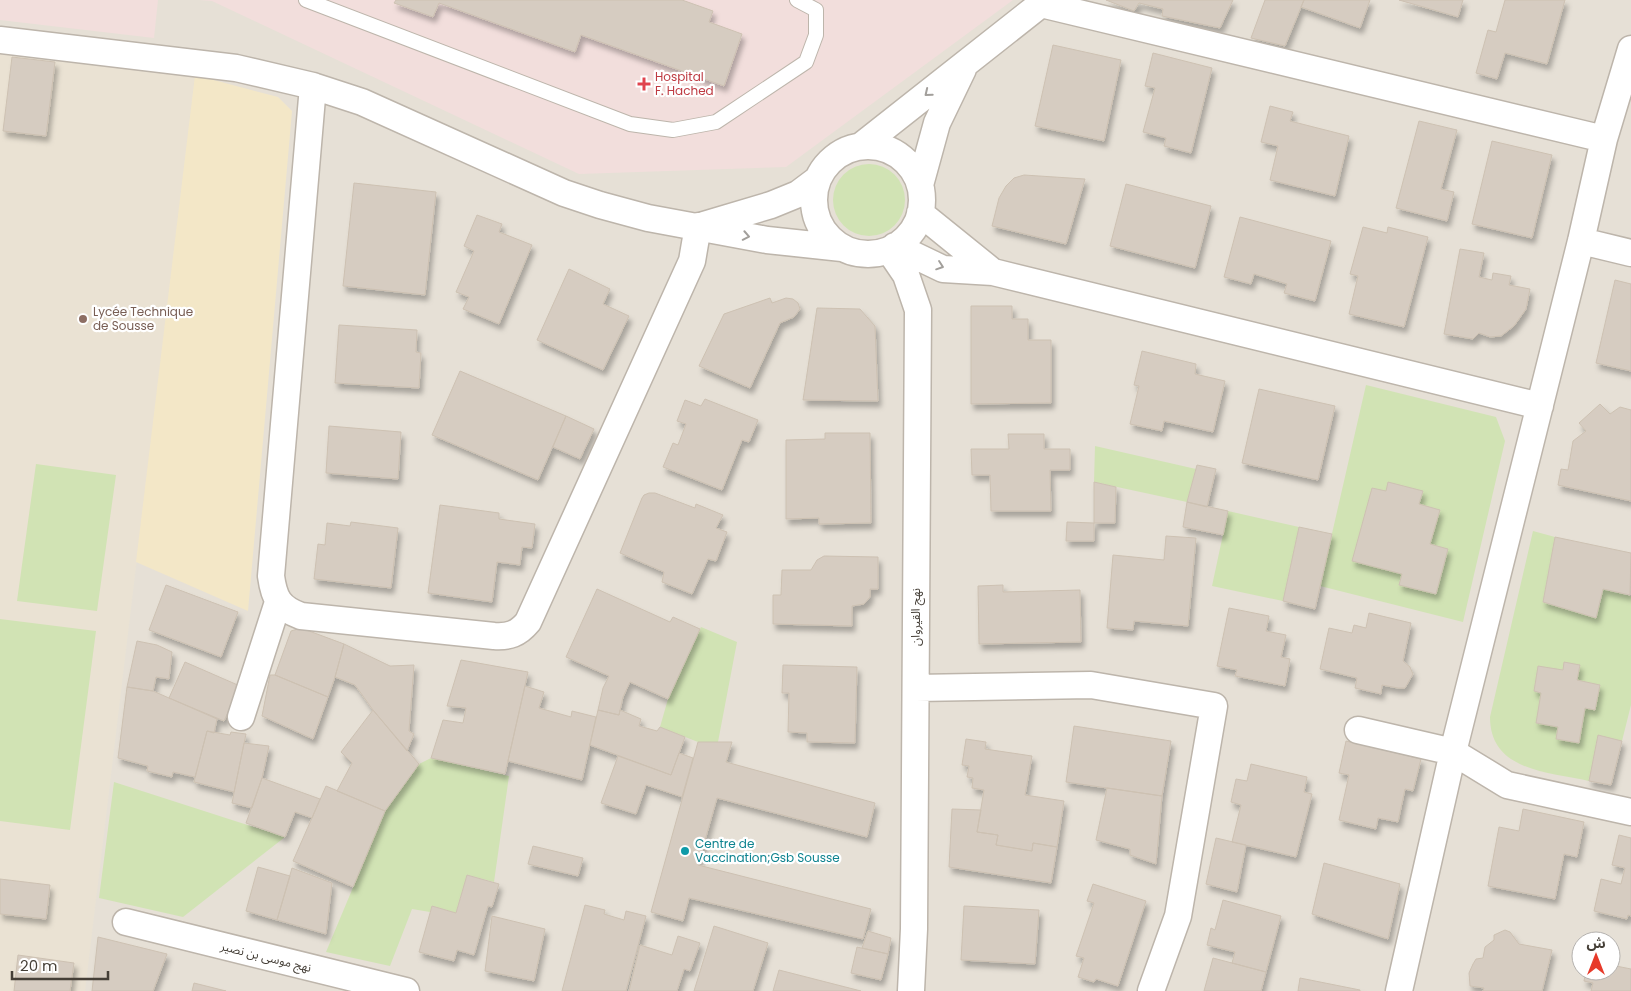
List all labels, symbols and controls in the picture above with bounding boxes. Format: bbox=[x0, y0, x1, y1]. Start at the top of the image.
place label: Hospital F. Hached bbox=[655, 68, 714, 99]
marker: Hospital F. Hached bbox=[637, 77, 651, 91]
one-way arrow bbox=[925, 87, 934, 95]
one-way arrow bbox=[742, 230, 751, 240]
one-way arrow bbox=[935, 260, 944, 270]
place label: Lycée Technique de Sousse bbox=[93, 303, 193, 334]
marker: Lycée Technique de Sousse bbox=[77, 313, 89, 325]
street label: نهج القيروان bbox=[907, 588, 925, 646]
place label: Centre de Vaccination;Gsb Sousse bbox=[695, 835, 840, 866]
marker: Centre de Vaccination;Gsb Sousse bbox=[679, 845, 691, 857]
north arrow bbox=[1571, 931, 1621, 981]
text: ش bbox=[1586, 933, 1606, 953]
street label: نهج موسى بن نصير bbox=[218, 937, 313, 977]
scale bar bbox=[12, 948, 109, 980]
text: 20 m bbox=[20, 955, 58, 976]

